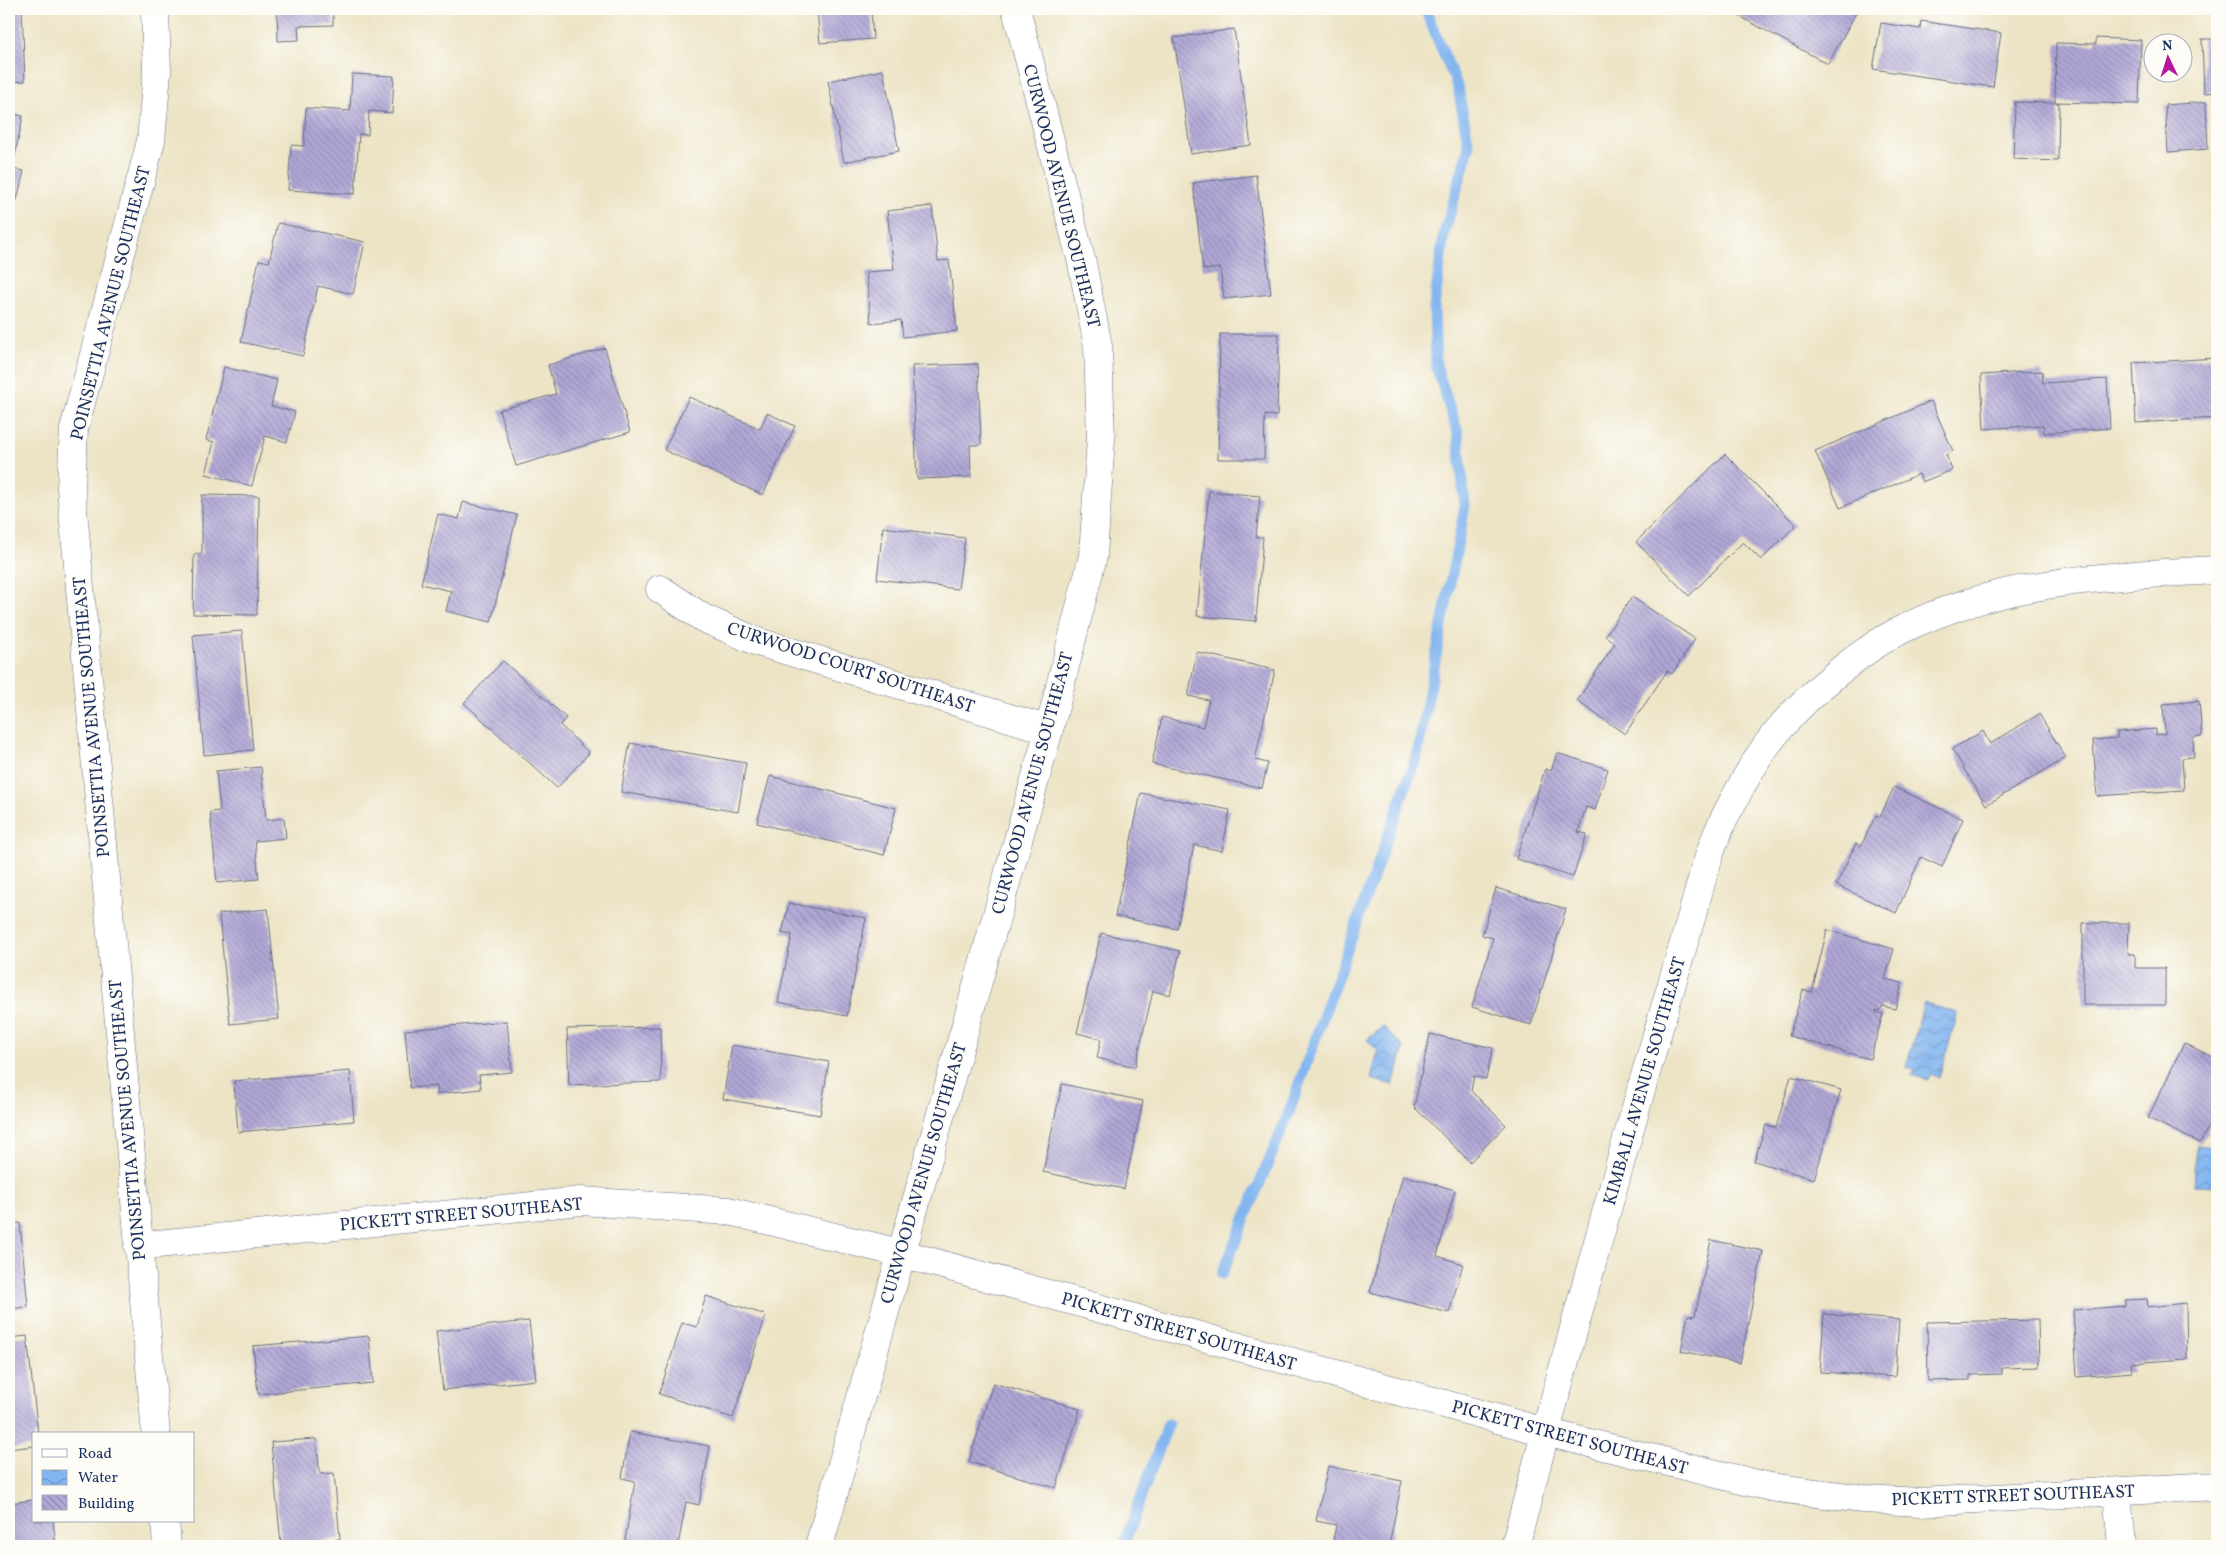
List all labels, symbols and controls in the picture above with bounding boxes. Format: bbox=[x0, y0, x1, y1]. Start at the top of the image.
north arrow bbox=[2144, 32, 2194, 82]
text: N bbox=[2161, 37, 2173, 56]
street label: CURWOOD AVENUE SOUTHEAST bbox=[1016, 62, 1106, 331]
street label: POINSETTIA AVENUE SOUTHEAST bbox=[65, 163, 158, 443]
street label: POINSETTIA AVENUE SOUTHEAST bbox=[68, 575, 117, 858]
street label: CURWOOD COURT SOUTHEAST bbox=[723, 617, 978, 720]
street label: CURWOOD AVENUE SOUTHEAST bbox=[986, 649, 1081, 917]
street label: KIMBALL AVENUE SOUTHEAST bbox=[1598, 954, 1693, 1209]
street label: POINSETTIA AVENUE SOUTHEAST bbox=[104, 978, 153, 1261]
street label: CURWOOD AVENUE SOUTHEAST bbox=[875, 1039, 974, 1307]
street label: PICKETT STREET SOUTHEAST bbox=[339, 1192, 584, 1239]
street label: PICKETT STREET SOUTHEAST bbox=[1058, 1287, 1300, 1378]
street label: PICKETT STREET SOUTHEAST bbox=[1449, 1395, 1691, 1482]
legend bbox=[32, 1432, 195, 1522]
text: Road bbox=[78, 1444, 112, 1465]
text: Water bbox=[78, 1468, 118, 1489]
street label: PICKETT STREET SOUTHEAST bbox=[1891, 1480, 2136, 1513]
text: Building bbox=[78, 1494, 135, 1515]

